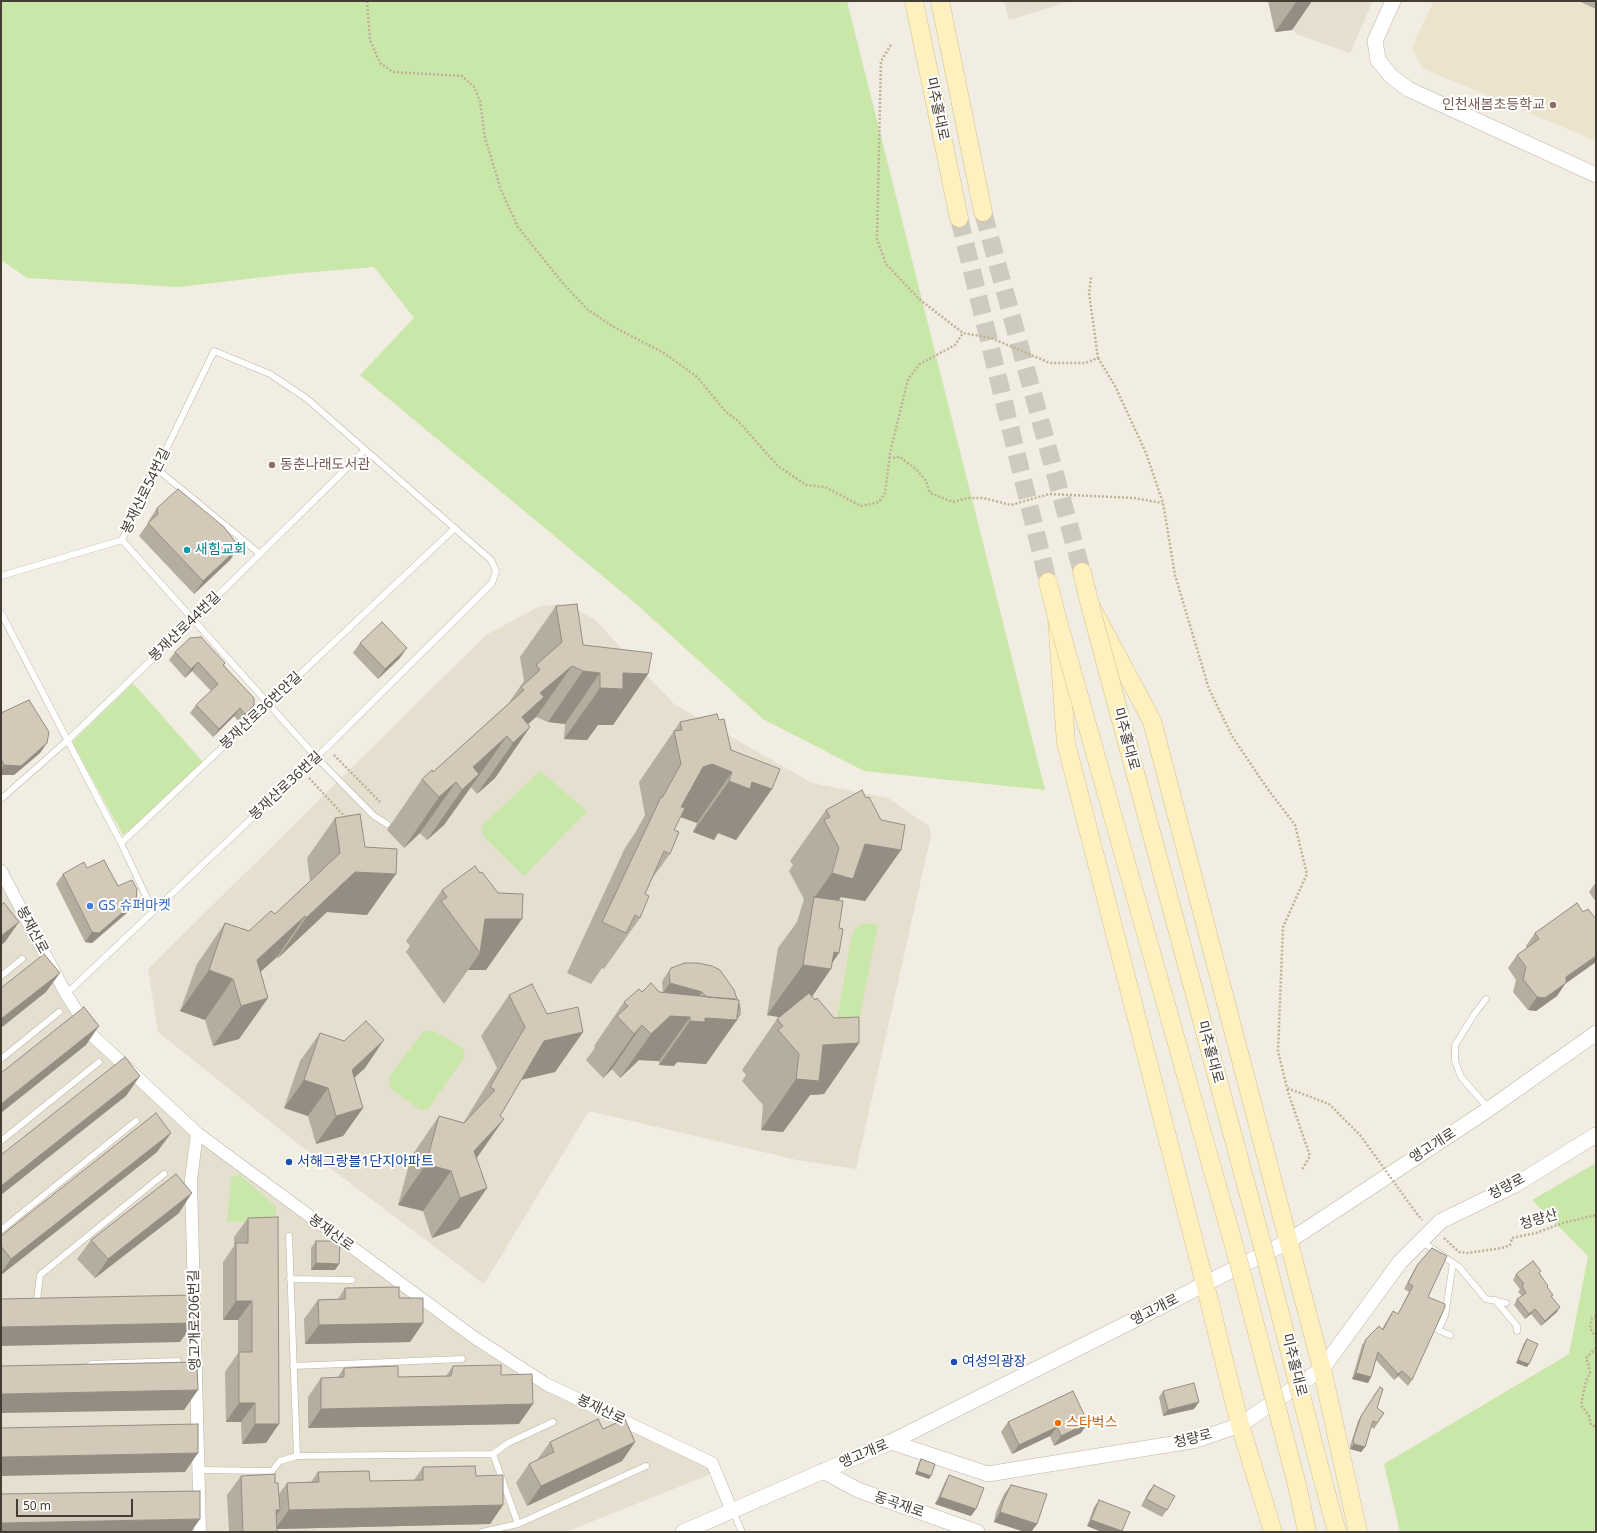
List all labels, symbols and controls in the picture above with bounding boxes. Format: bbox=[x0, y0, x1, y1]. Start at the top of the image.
street label: 미추홀대로 bbox=[922, 76, 952, 142]
place label: 인천새봄초등학교 bbox=[1442, 97, 1545, 113]
marker: 인천새봄초등학교 bbox=[1548, 100, 1558, 110]
street label: 봉재산로54번길 bbox=[118, 445, 174, 537]
place label: 동춘나래도서관 bbox=[280, 457, 370, 473]
marker: 동춘나래도서관 bbox=[267, 460, 277, 470]
place label: 새힘교회 bbox=[195, 542, 247, 558]
marker: 새힘교회 bbox=[182, 545, 192, 555]
street label: 봉재산로44번길 bbox=[146, 589, 224, 665]
street label: 봉재산로36번안길 bbox=[216, 669, 306, 753]
street label: 미추홀대로 bbox=[1110, 706, 1142, 772]
street label: 봉재산로36번길 bbox=[246, 748, 326, 824]
place label: GS 슈퍼마켓 bbox=[98, 898, 171, 914]
marker: GS 슈퍼마켓 bbox=[85, 901, 95, 911]
street label: 봉재산로 bbox=[12, 903, 52, 957]
street label: 미추홀대로 bbox=[1194, 1019, 1226, 1085]
street label: 앵고개로 bbox=[1407, 1125, 1459, 1167]
place label: 서해그랑블1단지아파트 bbox=[297, 1154, 434, 1170]
marker: 서해그랑블1단지아파트 bbox=[284, 1157, 294, 1167]
street label: 청량로 bbox=[1486, 1171, 1528, 1203]
street label: 청량산 bbox=[1518, 1207, 1560, 1233]
street label: 봉재산로 bbox=[305, 1211, 357, 1255]
street label: 앵고개로206번길 bbox=[186, 1269, 204, 1371]
street label: 앵고개로 bbox=[1128, 1291, 1182, 1329]
street label: 미추홀대로 bbox=[1278, 1332, 1310, 1398]
place label: 여성의광장 bbox=[962, 1354, 1026, 1370]
marker: 여성의광장 bbox=[949, 1357, 959, 1367]
street label: 봉재산로 bbox=[574, 1392, 628, 1428]
place label: 스타벅스 bbox=[1066, 1415, 1118, 1431]
marker: 스타벅스 bbox=[1053, 1418, 1063, 1428]
street label: 청량로 bbox=[1172, 1426, 1214, 1452]
street label: 앵고개로 bbox=[837, 1436, 891, 1472]
street label: 동곡재로 bbox=[872, 1489, 926, 1521]
scale bar bbox=[18, 1491, 135, 1517]
text: 50 m bbox=[23, 1497, 51, 1514]

